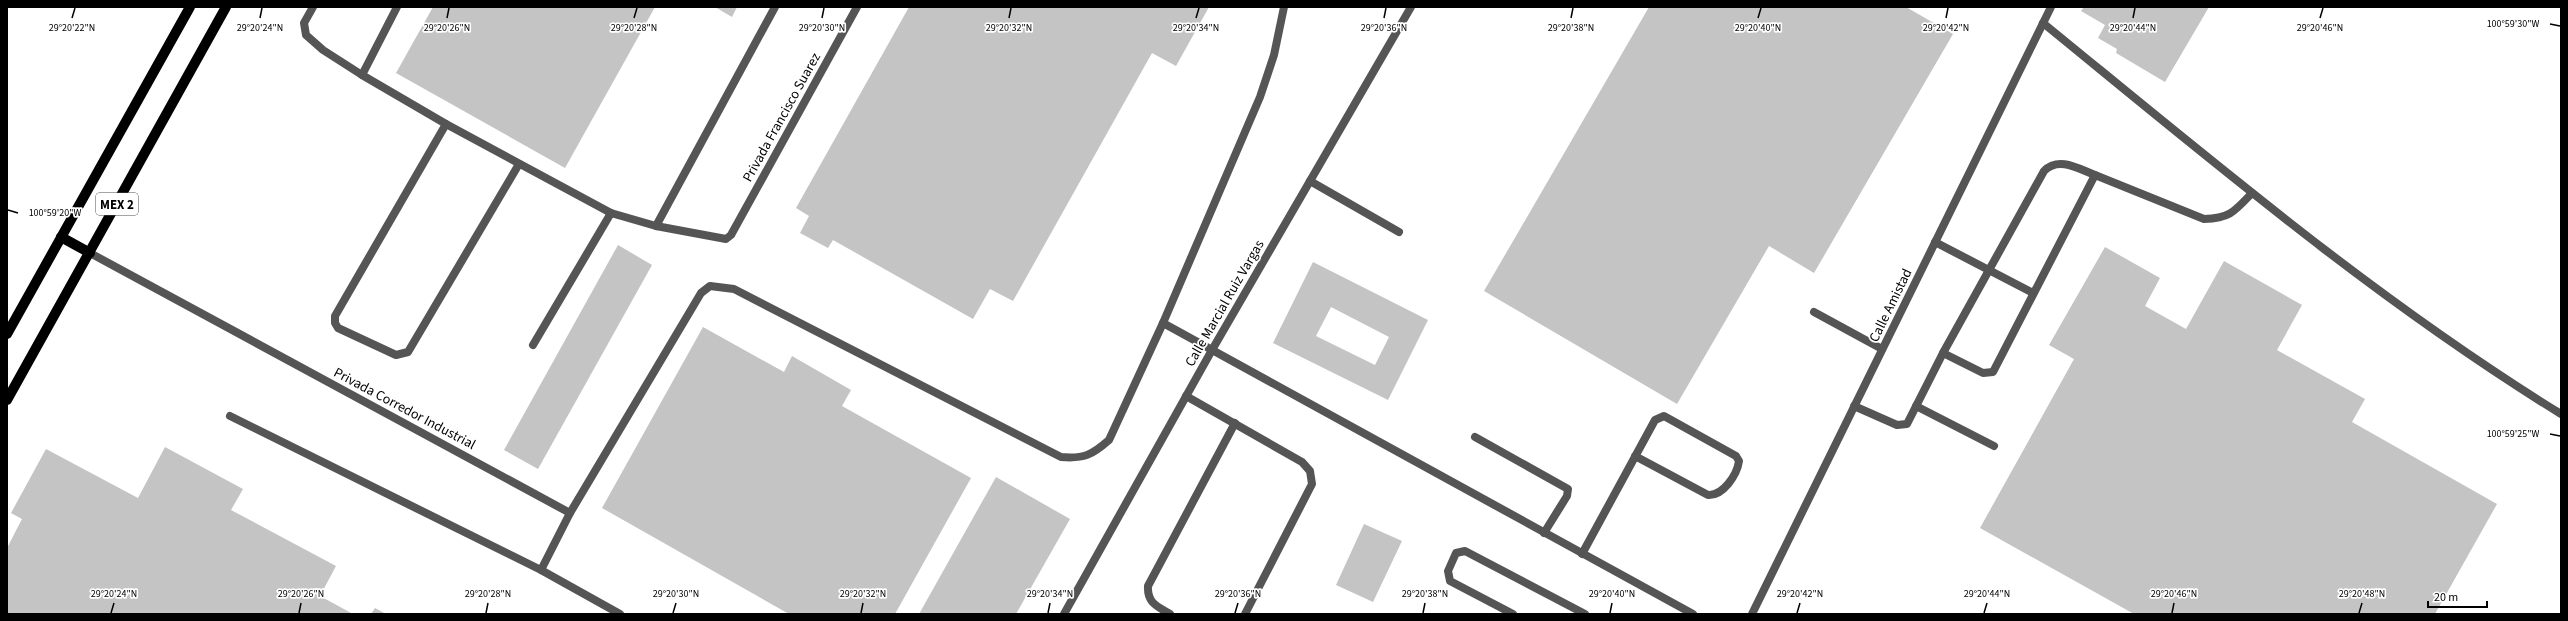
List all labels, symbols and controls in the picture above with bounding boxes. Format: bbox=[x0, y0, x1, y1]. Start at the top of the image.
text: 100°59'30"W bbox=[2487, 17, 2539, 31]
text: 29°20'22"N bbox=[49, 21, 95, 35]
text: 29°20'24"N bbox=[237, 21, 283, 35]
text: 29°20'26"N bbox=[424, 21, 470, 35]
text: 29°20'28"N bbox=[611, 21, 657, 35]
text: 29°20'30"N bbox=[799, 21, 845, 35]
text: 29°20'32"N bbox=[986, 21, 1032, 35]
text: 29°20'34"N bbox=[1173, 21, 1219, 35]
text: 29°20'36"N bbox=[1361, 21, 1407, 35]
text: 29°20'38"N bbox=[1548, 21, 1594, 35]
text: 29°20'40"N bbox=[1735, 21, 1781, 35]
text: 29°20'42"N bbox=[1923, 21, 1969, 35]
text: 29°20'44"N bbox=[2110, 21, 2156, 35]
text: 29°20'46"N bbox=[2297, 21, 2343, 35]
street label: Privada Francisco Suarez bbox=[738, 49, 826, 186]
road number: MEX 2 bbox=[96, 193, 138, 215]
text: 100°59'20"W bbox=[29, 206, 81, 220]
street label: Calle Marcial Ruiz Vargas bbox=[1180, 236, 1269, 371]
street label: Calle Amistad bbox=[1864, 265, 1917, 346]
street label: Privada Corredor Industrial bbox=[330, 363, 479, 455]
text: 100°59'25"W bbox=[2487, 427, 2539, 441]
scale bar bbox=[2428, 583, 2487, 609]
text: 29°20'24"N bbox=[91, 587, 137, 601]
text: 29°20'26"N bbox=[278, 587, 324, 601]
text: 29°20'28"N bbox=[465, 587, 511, 601]
text: 29°20'30"N bbox=[653, 587, 699, 601]
text: 29°20'32"N bbox=[840, 587, 886, 601]
text: 29°20'34"N bbox=[1027, 587, 1073, 601]
text: 29°20'36"N bbox=[1215, 587, 1261, 601]
text: 29°20'38"N bbox=[1402, 587, 1448, 601]
text: 29°20'40"N bbox=[1589, 587, 1635, 601]
text: 29°20'42"N bbox=[1777, 587, 1823, 601]
text: 29°20'44"N bbox=[1964, 587, 2010, 601]
text: 29°20'46"N bbox=[2151, 587, 2197, 601]
text: 29°20'48"N bbox=[2339, 587, 2385, 601]
text: 20 m bbox=[2434, 589, 2458, 606]

